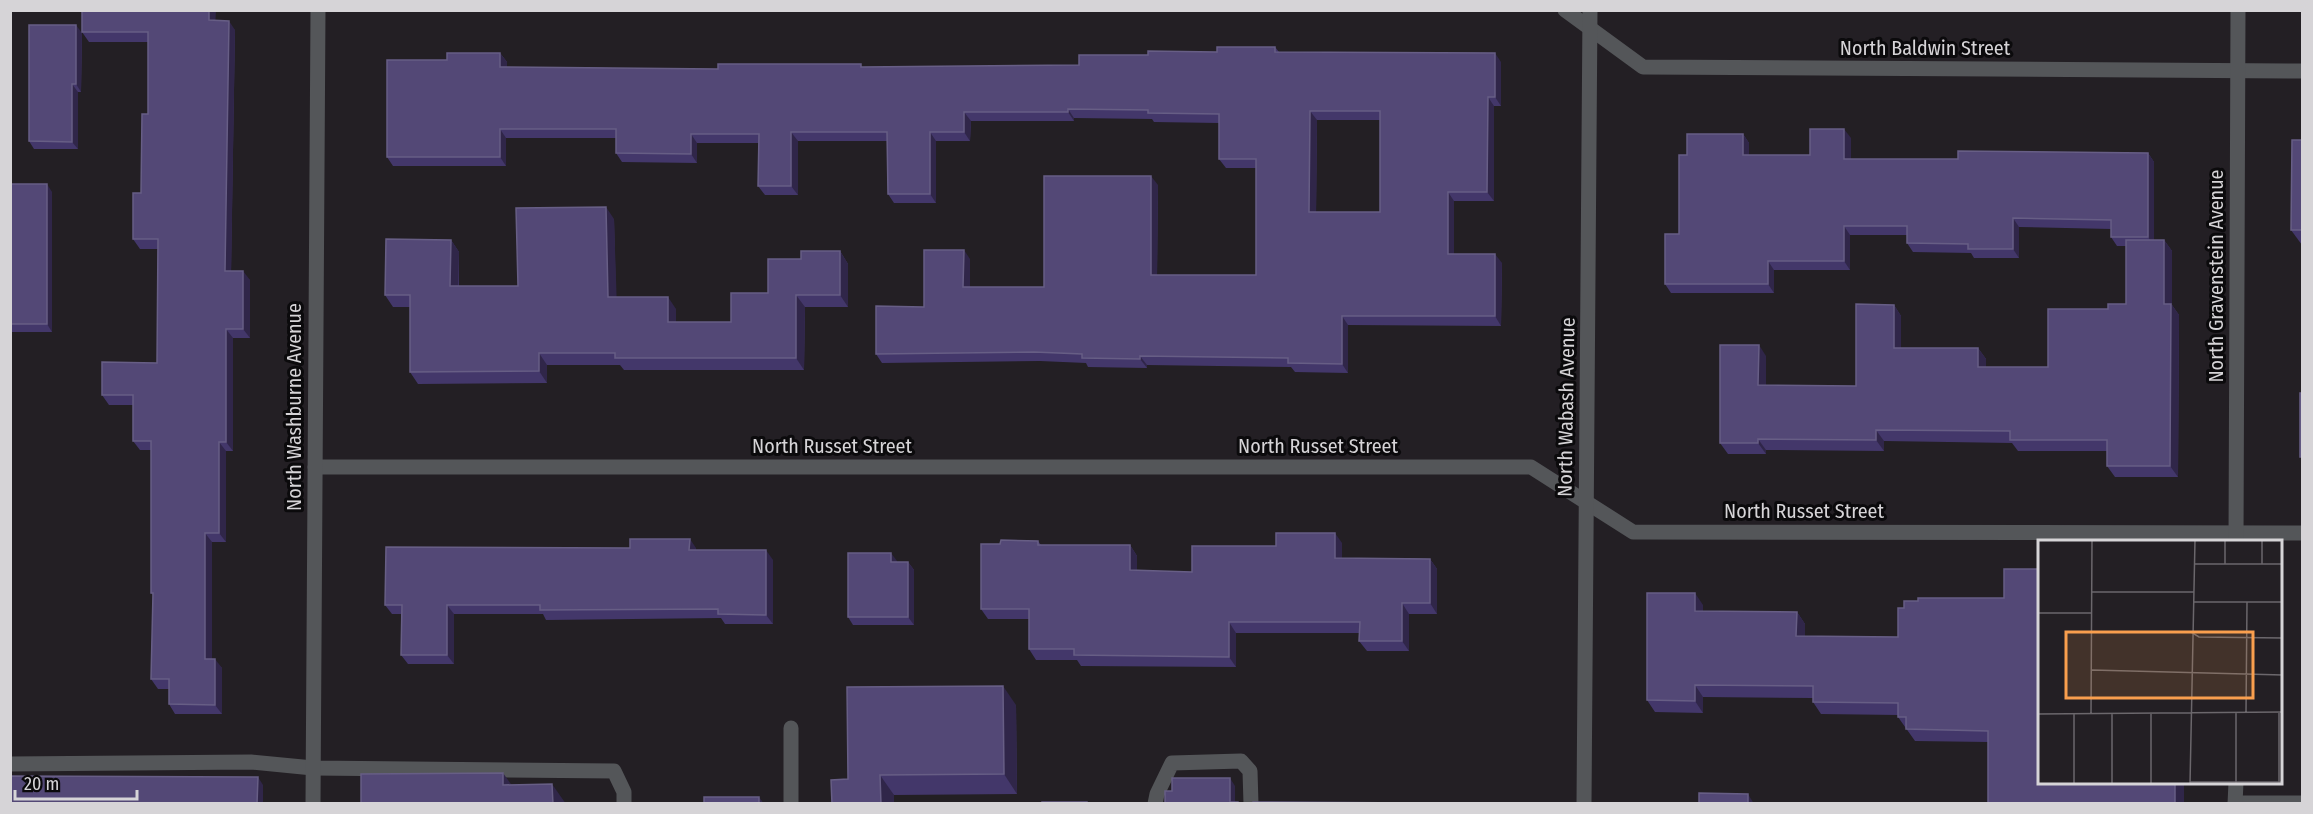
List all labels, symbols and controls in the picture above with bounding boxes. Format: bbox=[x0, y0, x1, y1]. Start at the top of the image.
street label: North Baldwin Street bbox=[1840, 36, 2011, 60]
street label: North Gravenstein Avenue bbox=[2204, 169, 2228, 383]
street label: North Washburne Avenue bbox=[282, 303, 306, 511]
street label: North Wabash Avenue bbox=[1552, 317, 1580, 497]
street label: North Russet Street bbox=[752, 434, 912, 458]
street label: North Russet Street bbox=[1238, 434, 1398, 458]
street label: North Russet Street bbox=[1724, 499, 1884, 523]
inset map bbox=[2038, 540, 2283, 784]
scale bar bbox=[15, 763, 136, 801]
text: 20 m bbox=[24, 773, 59, 795]

